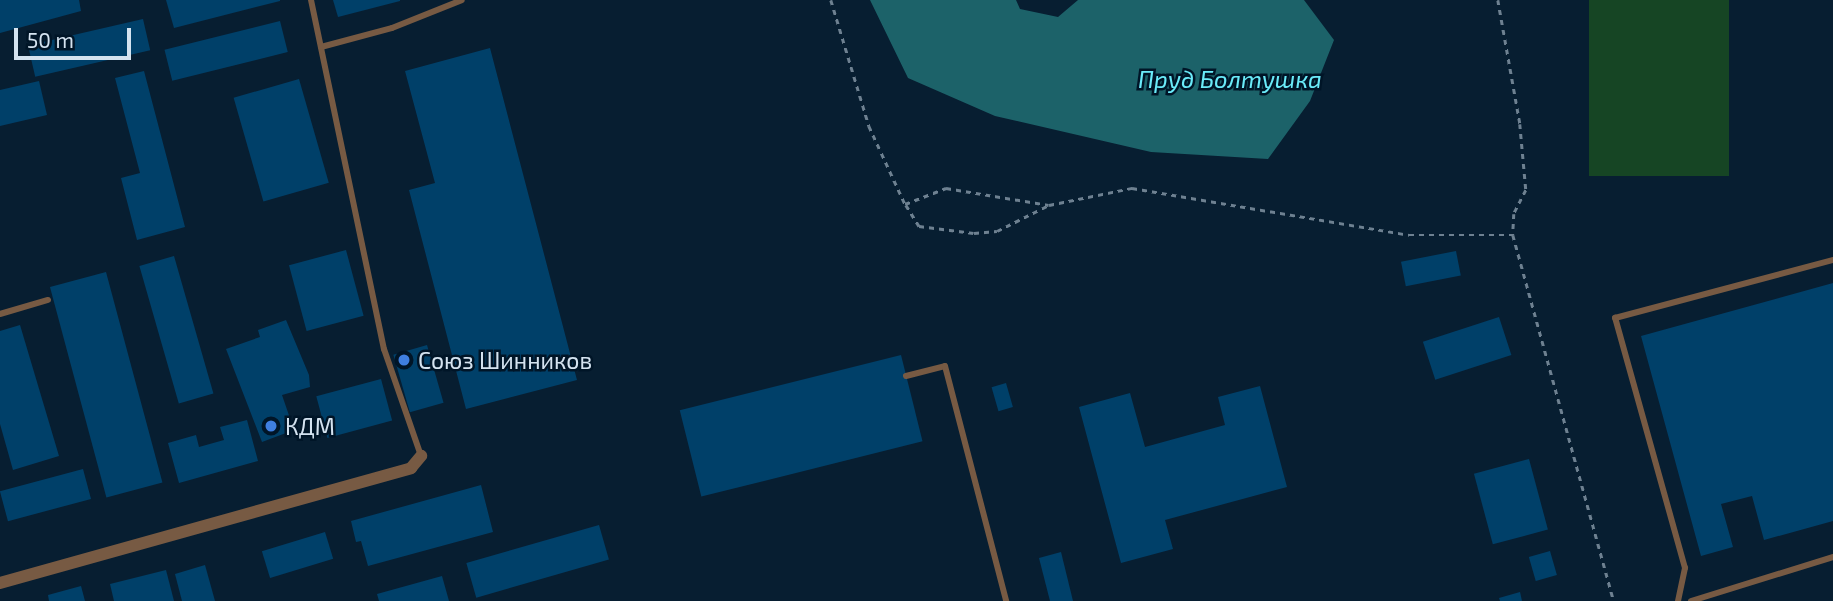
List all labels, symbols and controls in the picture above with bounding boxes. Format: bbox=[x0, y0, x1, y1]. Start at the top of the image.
scale bar bbox=[18, 14, 135, 58]
text: 50 m bbox=[27, 27, 74, 52]
water label: Пруд Болтушка bbox=[1138, 65, 1322, 93]
place label: Союз Шинников bbox=[418, 346, 592, 374]
marker: Союз Шинников bbox=[396, 352, 412, 368]
place label: КДМ bbox=[285, 412, 335, 440]
marker: КДМ bbox=[263, 418, 279, 434]

